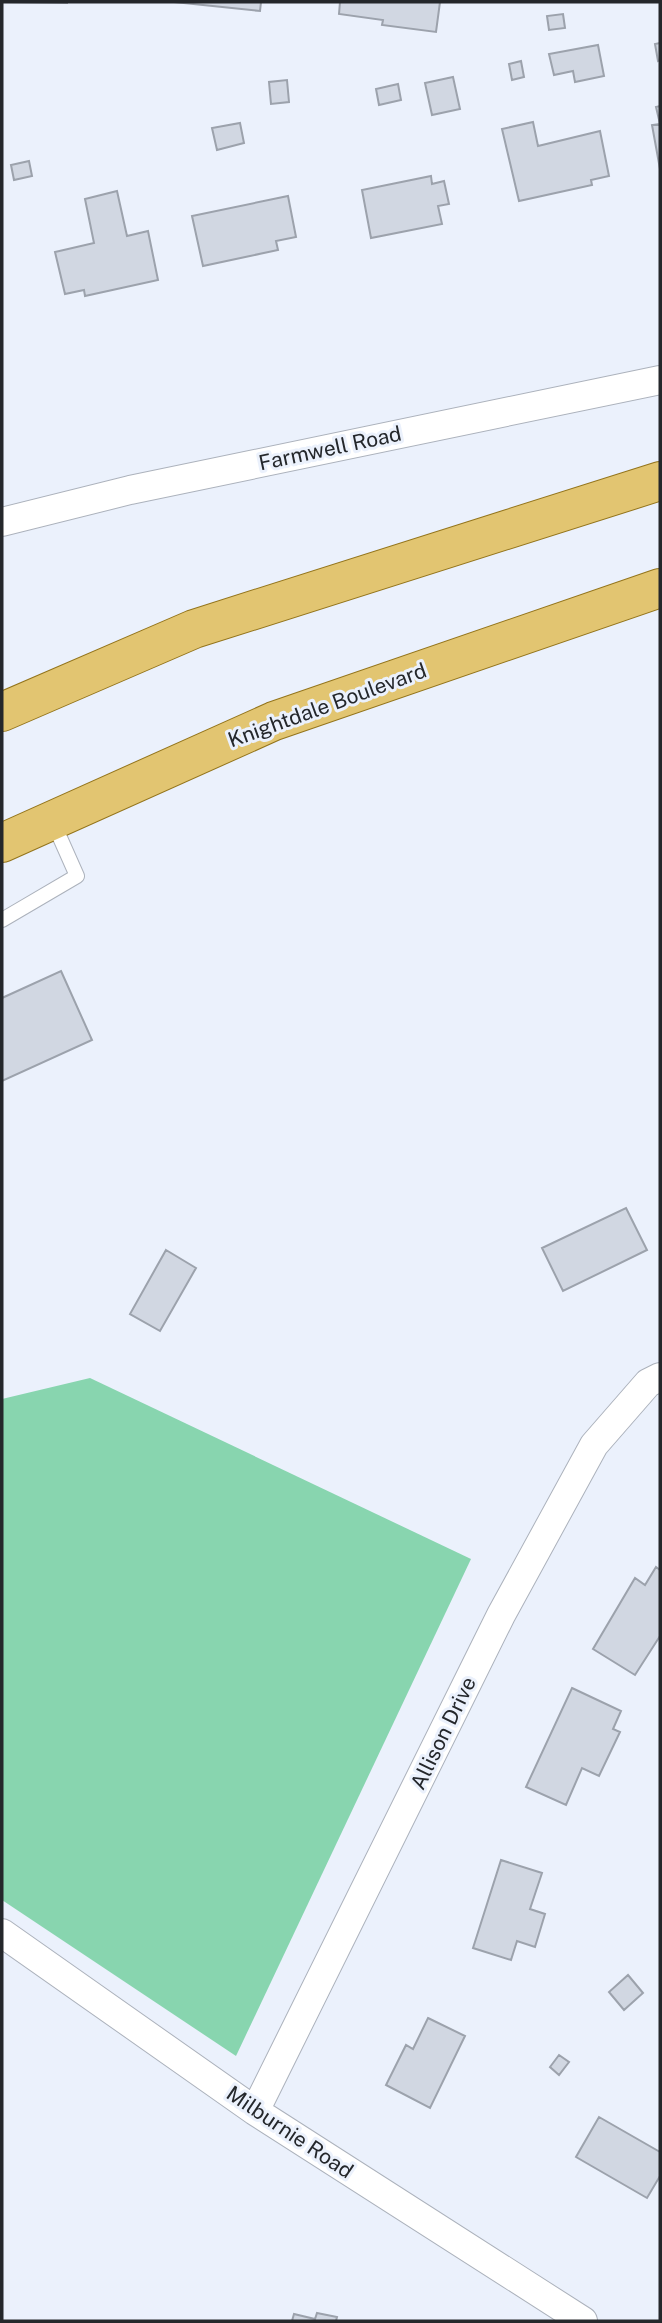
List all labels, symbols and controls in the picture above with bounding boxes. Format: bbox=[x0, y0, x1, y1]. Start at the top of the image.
street label: Farmwell Road bbox=[256, 421, 404, 475]
street label: Knightdale Boulevard bbox=[224, 657, 430, 753]
street label: Allison Drive bbox=[405, 1673, 481, 1793]
street label: Milburnie Road bbox=[222, 2080, 358, 2184]

